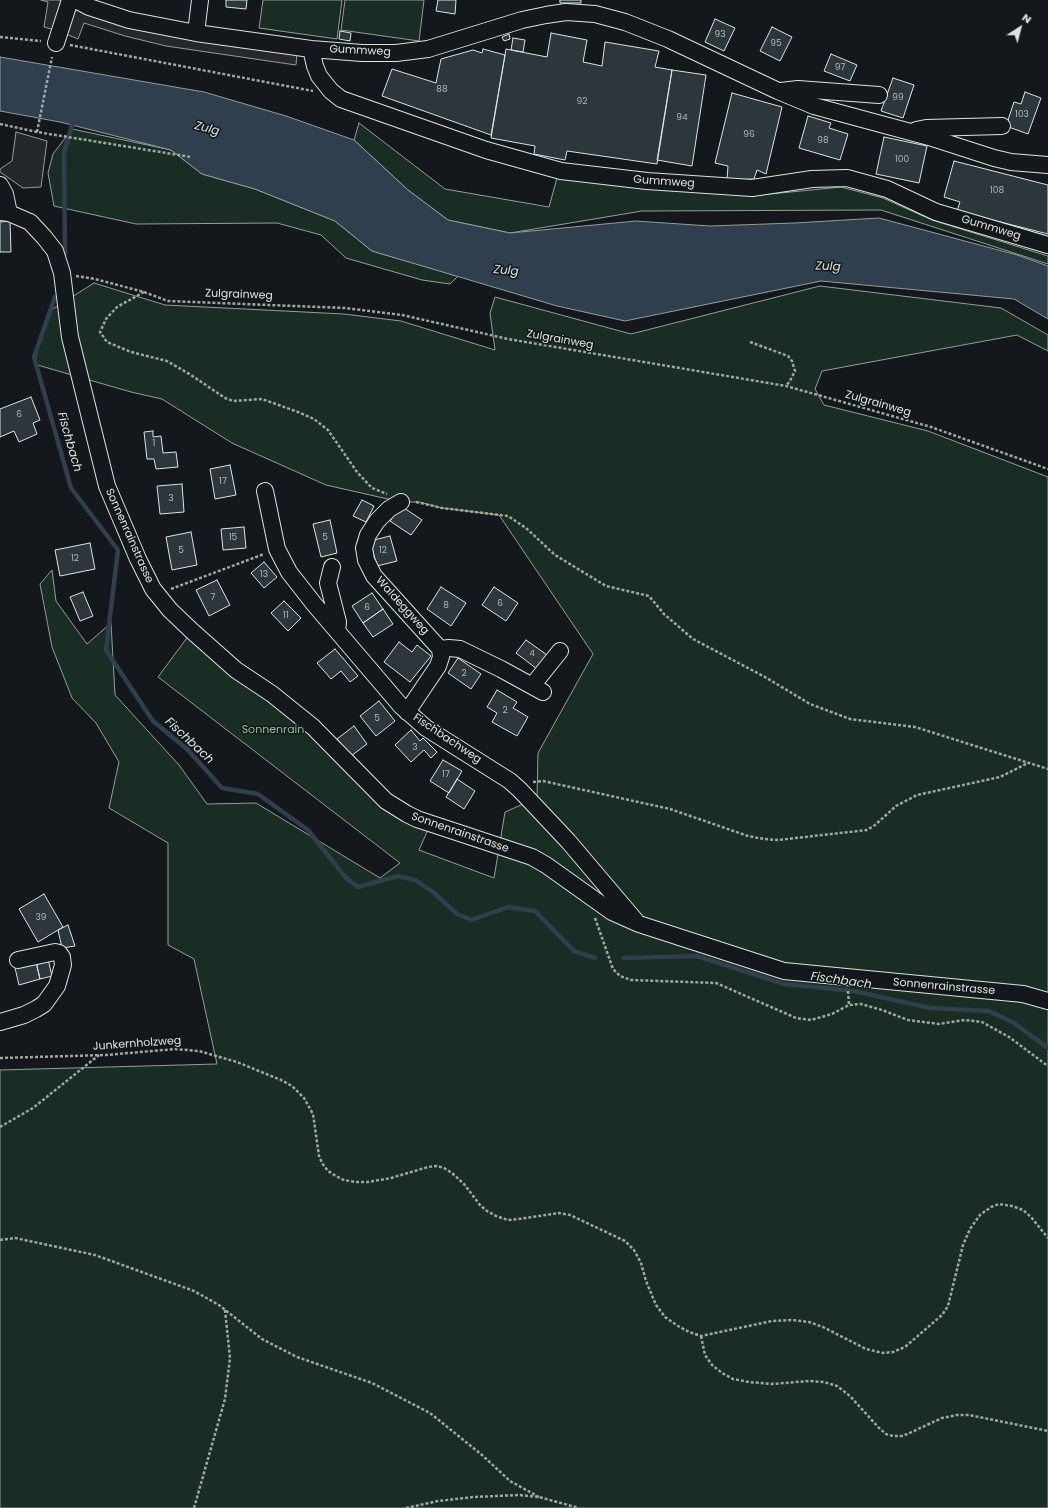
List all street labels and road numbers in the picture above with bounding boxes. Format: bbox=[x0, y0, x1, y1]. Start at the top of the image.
street label: Gummweg bbox=[329, 43, 391, 59]
street label: Gummweg bbox=[633, 173, 695, 191]
street label: Gummweg bbox=[960, 213, 1022, 243]
street label: Zulgrainweg bbox=[205, 287, 273, 303]
street label: Zulgrainweg bbox=[526, 328, 594, 352]
street label: Zulgrainweg bbox=[844, 388, 912, 420]
street label: Sonnenrainstrasse bbox=[102, 487, 156, 585]
street label: Waldeggweg bbox=[373, 574, 431, 638]
street label: Fischbachweg bbox=[410, 711, 484, 767]
street label: Sonnenrainstrasse bbox=[409, 810, 511, 856]
street label: Sonnenrainstrasse bbox=[892, 976, 996, 998]
street label: Junkernholzweg bbox=[92, 1034, 182, 1054]

